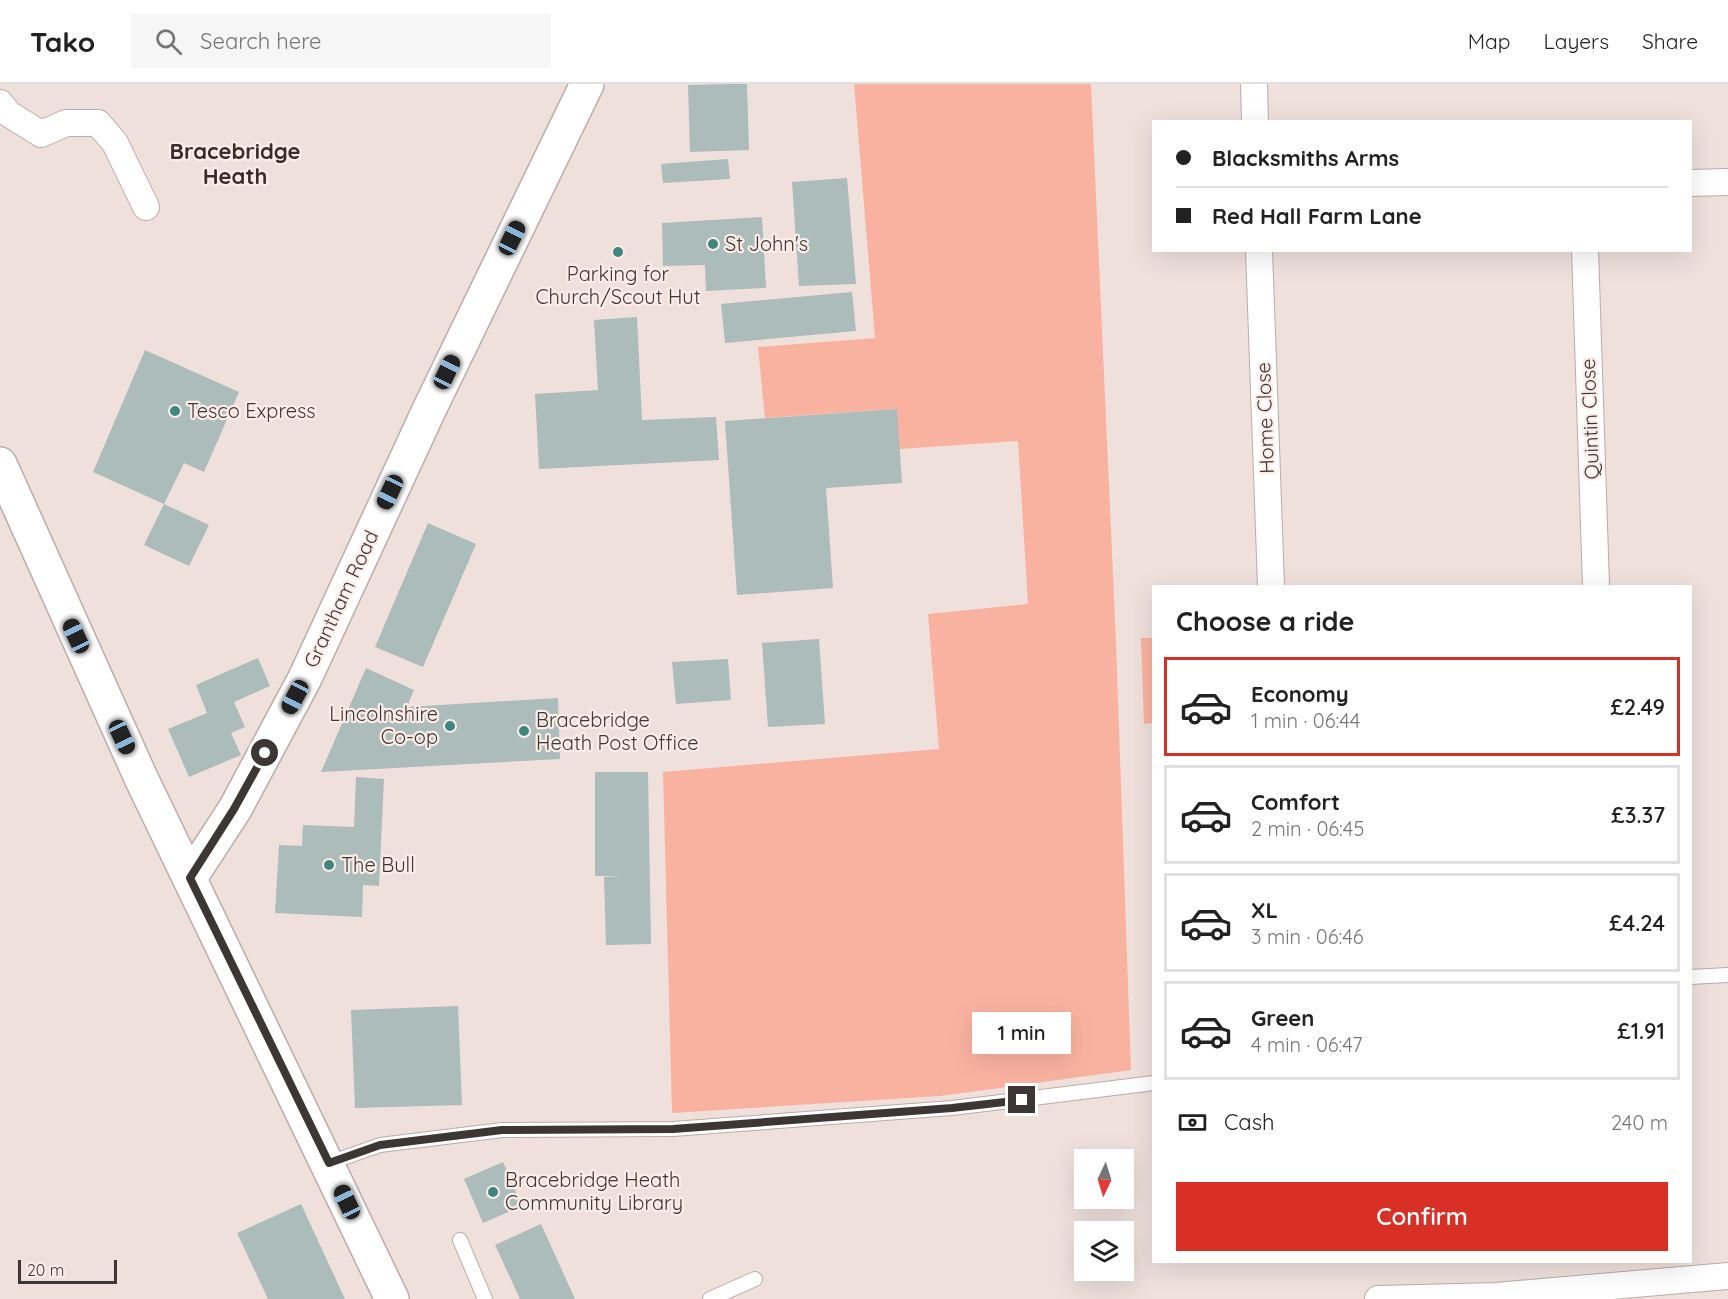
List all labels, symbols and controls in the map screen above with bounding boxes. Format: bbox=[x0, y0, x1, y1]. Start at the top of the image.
search box bbox=[131, 14, 551, 68]
text: Tako bbox=[30, 24, 95, 59]
icon: search bbox=[152, 25, 185, 58]
text: Search here bbox=[200, 27, 322, 55]
text: Map bbox=[1468, 28, 1511, 54]
text: Layers bbox=[1544, 28, 1609, 54]
text: Share bbox=[1642, 28, 1698, 54]
district label: Bracebridge Heath bbox=[170, 137, 300, 190]
text: Blacksmiths Arms bbox=[1212, 144, 1399, 172]
text: Red Hall Farm Lane bbox=[1212, 202, 1422, 230]
car bbox=[496, 218, 528, 258]
place label: St John's bbox=[725, 231, 808, 256]
marker: St John's bbox=[706, 237, 720, 251]
marker: Parking for Church/Scout Hut bbox=[611, 245, 625, 259]
place label: Parking for Church/Scout Hut bbox=[535, 261, 701, 309]
car bbox=[431, 352, 463, 392]
street label: Quintin Close bbox=[1575, 358, 1604, 480]
street label: Home Close bbox=[1250, 362, 1279, 474]
place label: Tesco Express bbox=[187, 398, 316, 423]
marker: Tesco Express bbox=[168, 404, 182, 418]
car bbox=[374, 472, 406, 512]
street label: Grantham Road bbox=[298, 526, 383, 671]
text: Choose a ride bbox=[1176, 604, 1354, 638]
car bbox=[60, 616, 92, 656]
car bbox=[279, 677, 311, 717]
icon: car bbox=[1179, 680, 1233, 734]
text: Economy bbox=[1251, 680, 1349, 708]
text: £2.49 bbox=[1610, 693, 1665, 721]
place label: Lincolnshire Co-op bbox=[329, 701, 438, 749]
place label: Bracebridge Heath Post Office bbox=[536, 707, 699, 755]
text: 1 min · 06:44 bbox=[1251, 708, 1360, 733]
car bbox=[106, 717, 138, 757]
marker: Lincolnshire Co-op bbox=[443, 719, 457, 733]
marker: Bracebridge Heath Post Office bbox=[517, 724, 531, 738]
route start bbox=[251, 739, 278, 766]
icon: car bbox=[1179, 788, 1233, 842]
text: Comfort bbox=[1251, 788, 1340, 816]
text: £3.37 bbox=[1611, 801, 1665, 829]
text: 2 min · 06:45 bbox=[1251, 816, 1364, 841]
place label: The Bull bbox=[341, 852, 415, 877]
marker: The Bull bbox=[322, 858, 336, 872]
icon: car bbox=[1179, 896, 1233, 950]
text: XL bbox=[1251, 896, 1278, 924]
text: £4.24 bbox=[1609, 909, 1665, 937]
text: 3 min · 06:46 bbox=[1251, 924, 1364, 949]
icon: car bbox=[1179, 1004, 1233, 1058]
text: Green bbox=[1251, 1004, 1314, 1032]
callout: 1 min bbox=[972, 1013, 1072, 1055]
text: £1.91 bbox=[1617, 1017, 1665, 1045]
text: 1 min bbox=[998, 1020, 1045, 1045]
text: 4 min · 06:47 bbox=[1251, 1032, 1363, 1057]
route end bbox=[1008, 1086, 1035, 1113]
icon: cash bbox=[1176, 1106, 1209, 1139]
text: Cash bbox=[1224, 1108, 1275, 1136]
text: 240 m bbox=[1611, 1110, 1668, 1135]
north arrow bbox=[1074, 1149, 1134, 1209]
map controls bbox=[1074, 1149, 1134, 1281]
place label: Bracebridge Heath Community Library bbox=[505, 1167, 683, 1215]
car bbox=[331, 1182, 363, 1222]
button: Confirm bbox=[1176, 1182, 1668, 1251]
marker: Bracebridge Heath Community Library bbox=[486, 1185, 500, 1199]
button: layers bbox=[1074, 1221, 1134, 1281]
scale bar bbox=[18, 1257, 117, 1284]
text: 20 m bbox=[27, 1260, 64, 1280]

